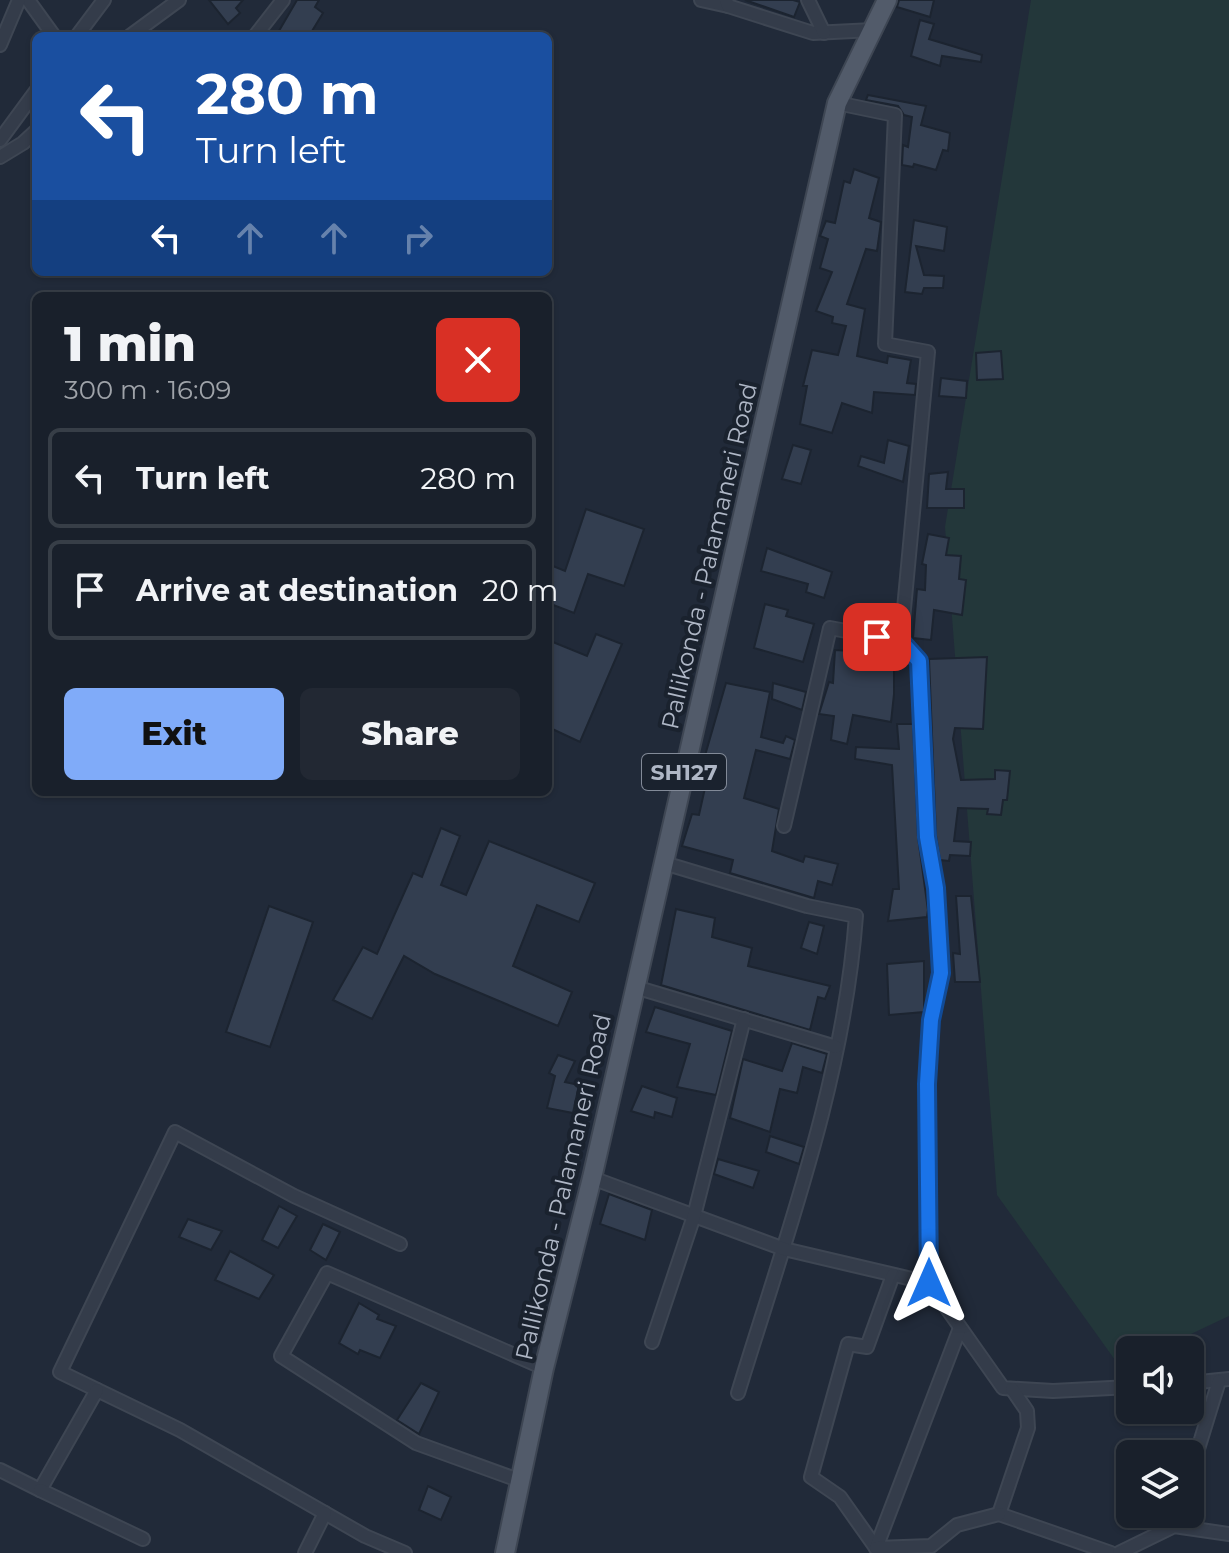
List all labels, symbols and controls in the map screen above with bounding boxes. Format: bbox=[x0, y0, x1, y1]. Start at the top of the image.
text: 280 m bbox=[196, 60, 379, 128]
icon: left bbox=[64, 64, 168, 168]
text: Turn left bbox=[196, 128, 347, 172]
icon: left bbox=[144, 216, 188, 260]
icon: ahead bbox=[228, 216, 272, 260]
icon: ahead bbox=[312, 216, 356, 260]
icon: right bbox=[396, 216, 440, 260]
text: 1 min bbox=[64, 315, 196, 373]
button: close bbox=[436, 318, 520, 402]
text: 300 m · 16:09 bbox=[64, 374, 231, 406]
street label: Pallikonda - Palamaneri Road bbox=[655, 380, 763, 732]
icon: left bbox=[68, 456, 112, 500]
text: Turn left bbox=[136, 460, 269, 497]
text: 280 m bbox=[420, 460, 516, 497]
icon: arrive bbox=[68, 568, 112, 612]
text: Arrive at destination bbox=[136, 572, 458, 609]
text: 20 m bbox=[482, 572, 559, 609]
pin bbox=[843, 603, 911, 671]
icon: arrive bbox=[855, 615, 899, 659]
button: Exit bbox=[64, 688, 284, 780]
button: Share bbox=[300, 688, 520, 780]
road number: SH127 bbox=[642, 754, 726, 790]
street label: Pallikonda - Palamaneri Road bbox=[509, 1011, 617, 1363]
position arrow bbox=[887, 1241, 971, 1325]
map controls bbox=[1116, 1336, 1204, 1528]
button: sound bbox=[1116, 1336, 1204, 1424]
button: layers bbox=[1116, 1440, 1204, 1528]

